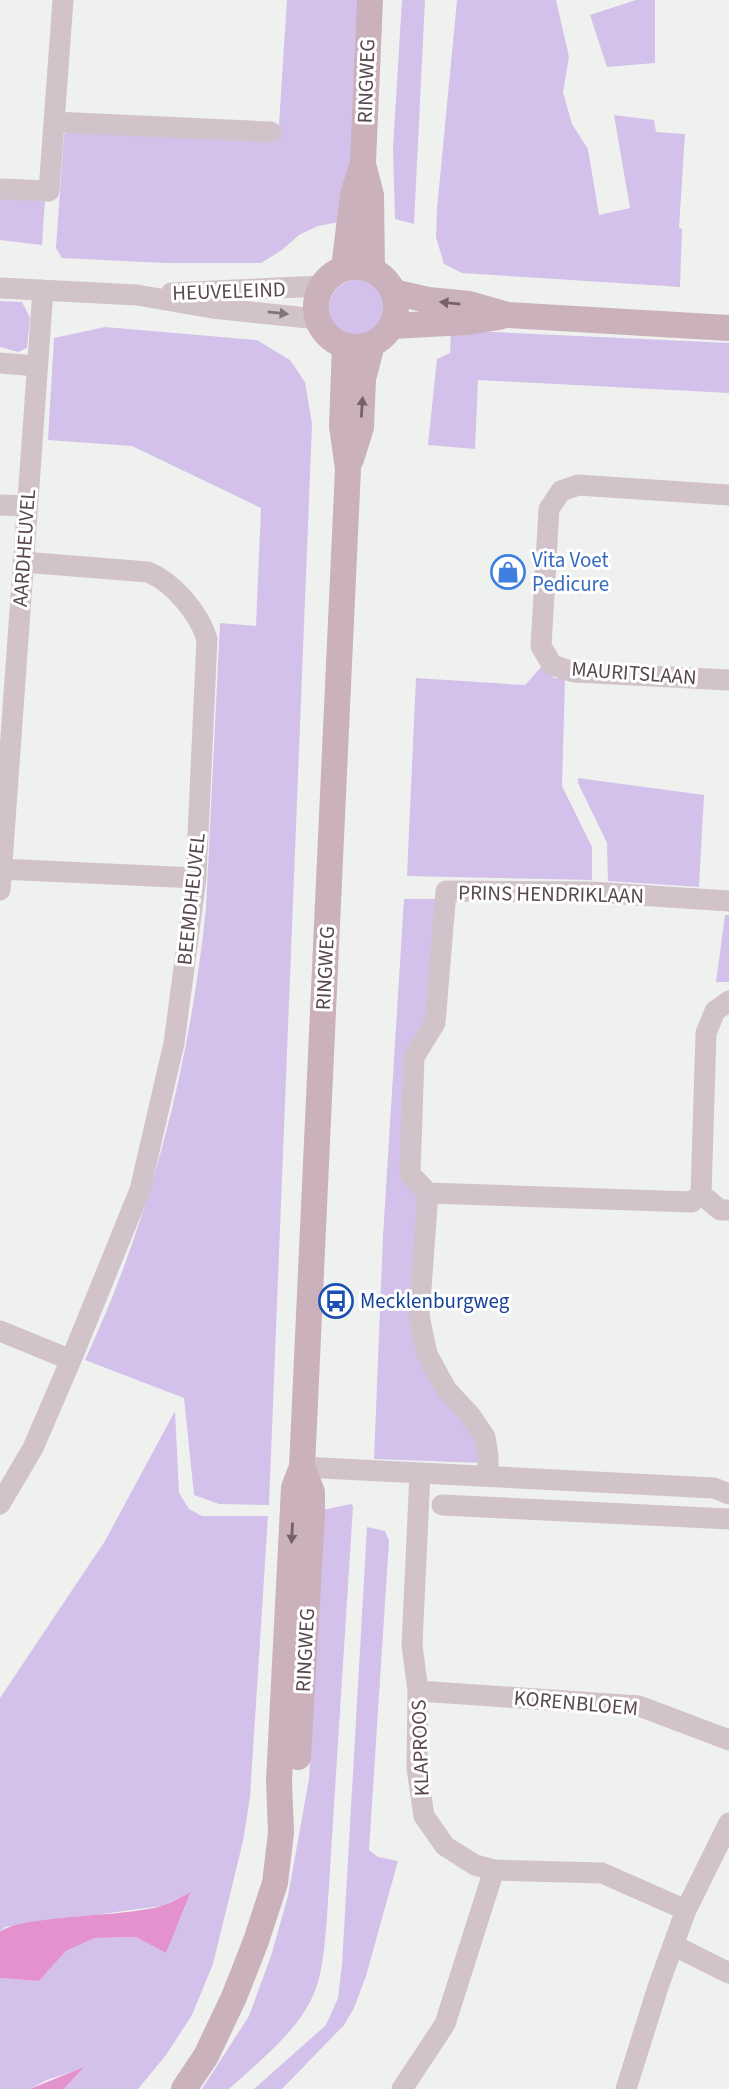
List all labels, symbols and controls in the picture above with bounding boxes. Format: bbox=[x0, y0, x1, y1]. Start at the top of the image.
street label: RINGWEG bbox=[350, 38, 382, 124]
street label: HEUVELEIND bbox=[172, 274, 286, 308]
one-way arrow bbox=[439, 297, 461, 308]
one-way arrow bbox=[267, 308, 289, 319]
one-way arrow bbox=[357, 396, 368, 418]
street label: AARDHEUVEL bbox=[5, 488, 43, 608]
place label: Vita Voet Pedicure bbox=[532, 545, 609, 599]
shop icon: Vita Voet Pedicure bbox=[489, 553, 527, 591]
street label: MAURITSLAAN bbox=[570, 654, 698, 692]
street label: BEEMDHEUVEL bbox=[169, 831, 213, 967]
street label: PRINS HENDRIKLAAN bbox=[458, 877, 644, 911]
street label: RINGWEG bbox=[308, 925, 342, 1011]
bus stop icon: Mecklenburgweg bbox=[317, 1282, 355, 1320]
place label: Mecklenburgweg bbox=[360, 1286, 510, 1316]
one-way arrow bbox=[286, 1523, 297, 1545]
street label: RINGWEG bbox=[288, 1607, 322, 1693]
street label: KORENBLOEM bbox=[513, 1683, 639, 1723]
street label: KLAPROOS bbox=[403, 1699, 437, 1797]

